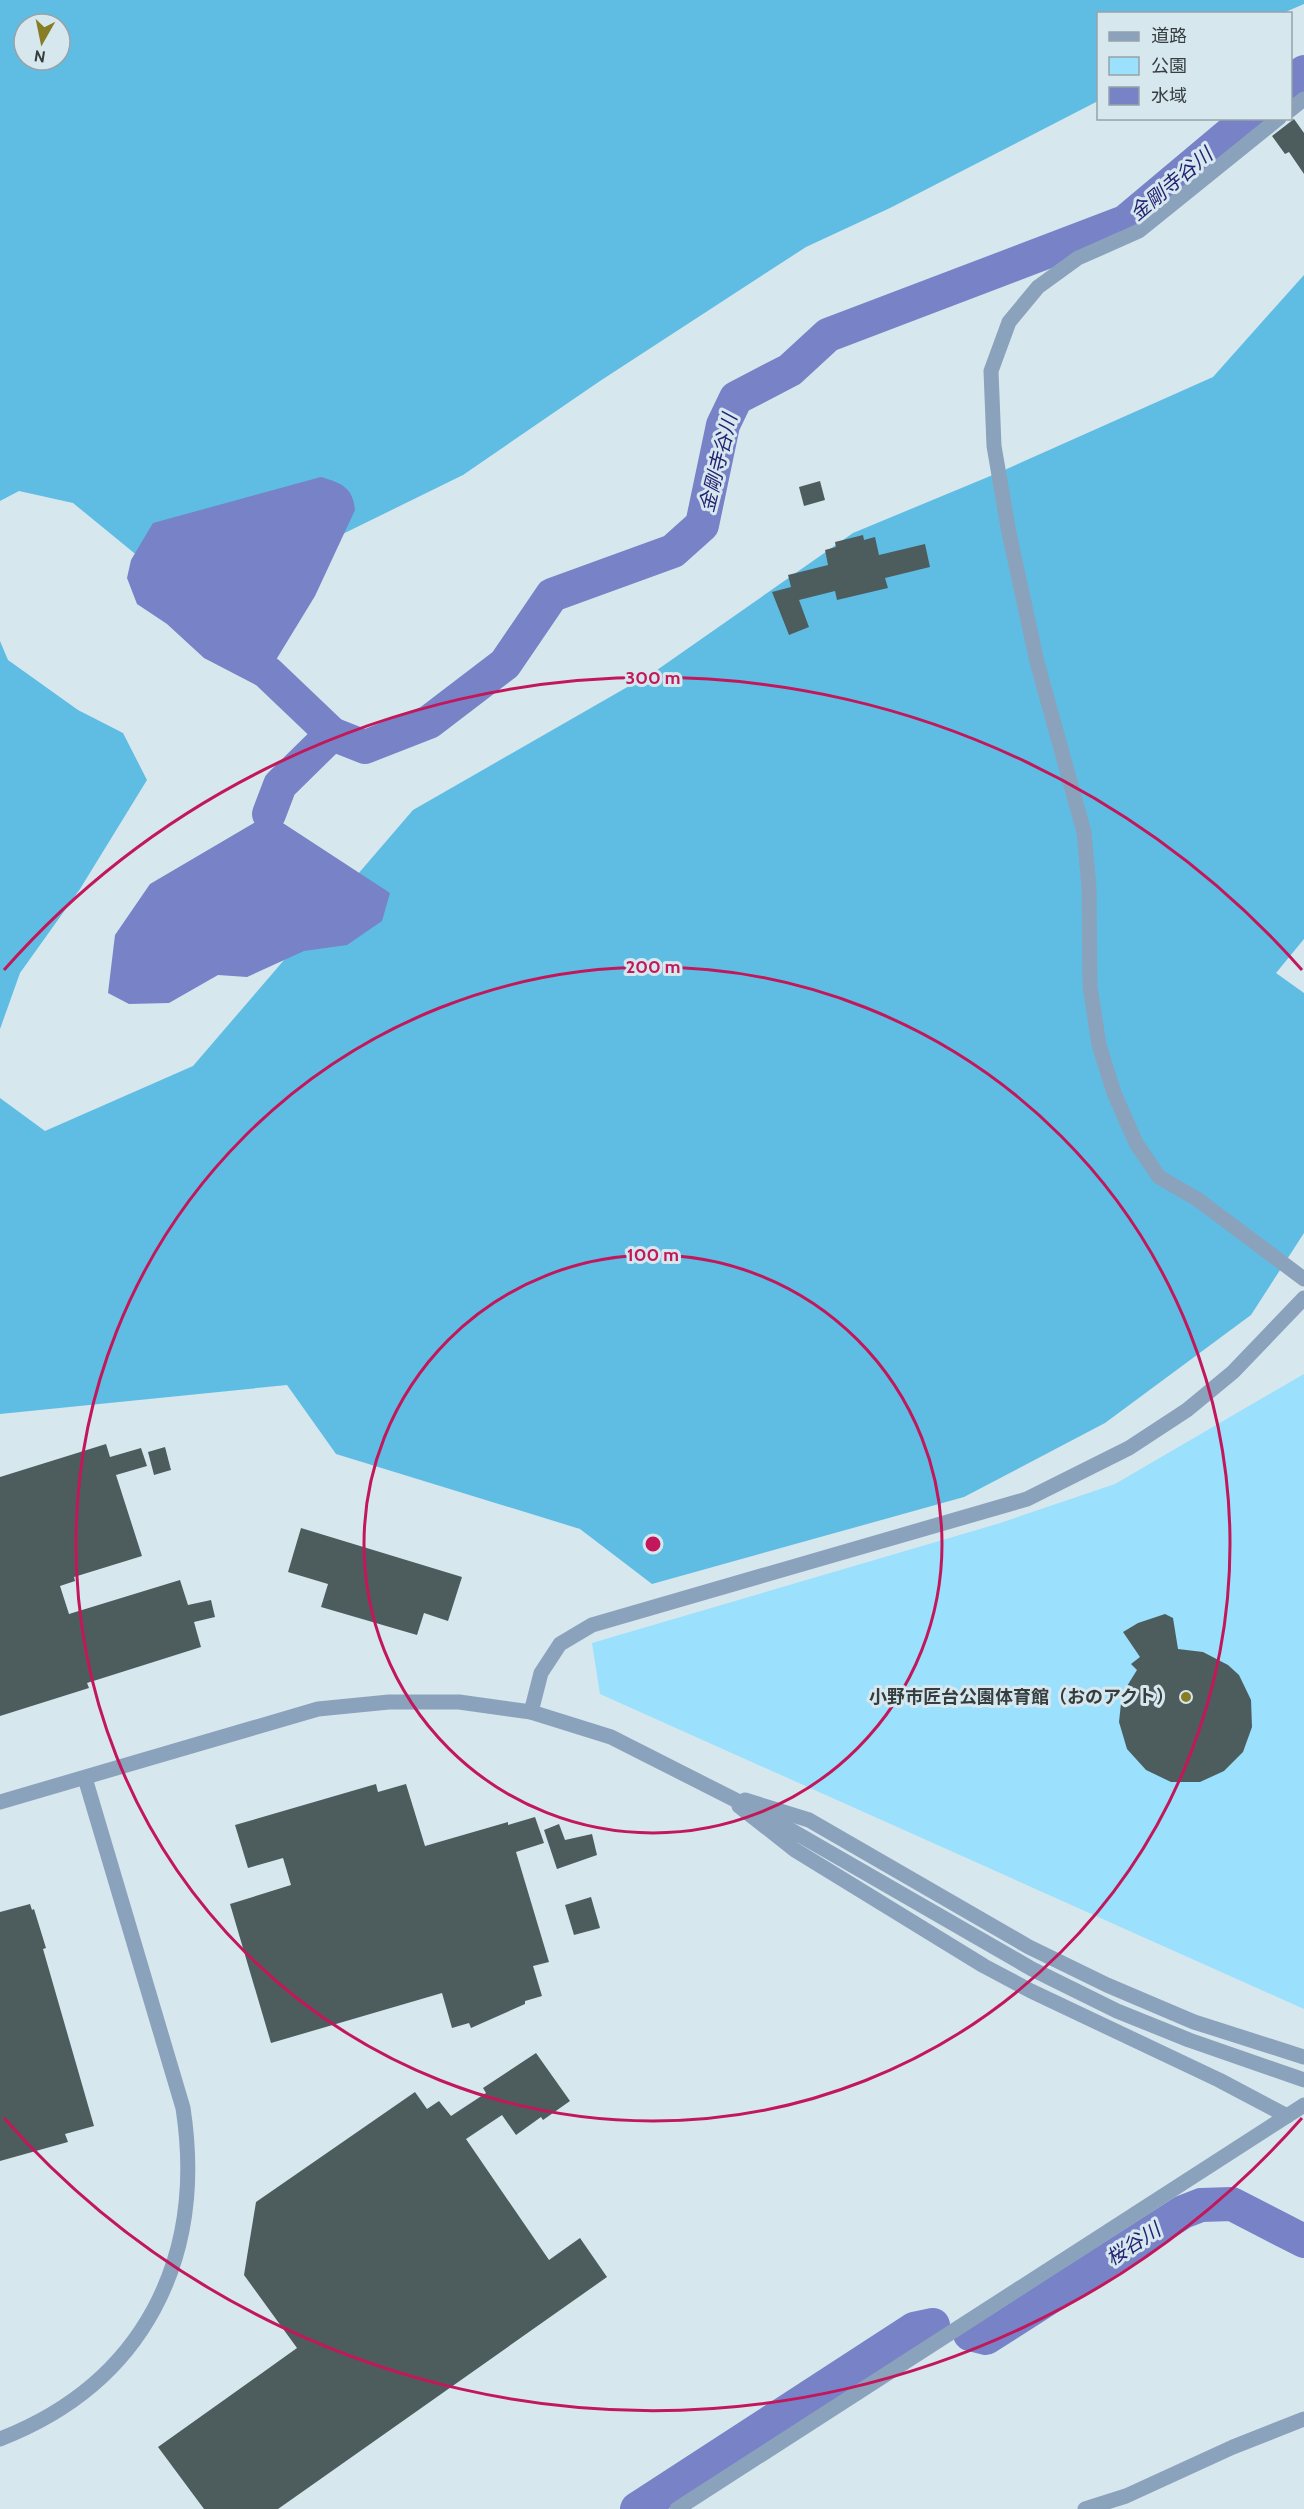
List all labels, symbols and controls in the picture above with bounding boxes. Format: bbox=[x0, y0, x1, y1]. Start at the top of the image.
north arrow bbox=[12, 12, 72, 72]
legend bbox=[1097, 12, 1292, 120]
text: 道路 bbox=[1151, 25, 1187, 47]
text: N bbox=[33, 46, 47, 67]
text: 公園 bbox=[1151, 55, 1187, 77]
text: 水域 bbox=[1151, 85, 1187, 107]
water label: 金剛寺谷川 bbox=[1125, 141, 1219, 225]
water label: 金剛寺谷川 bbox=[694, 410, 742, 514]
text: 300 m bbox=[626, 667, 680, 689]
text: 200 m bbox=[626, 956, 680, 978]
text: 100 m bbox=[627, 1244, 679, 1266]
centre of rings bbox=[643, 1534, 663, 1554]
place label: 小野市匠台公園体育館（おのアクト） bbox=[869, 1686, 1174, 1708]
marker: 小野市匠台公園体育館（おのアクト） bbox=[1179, 1690, 1193, 1704]
water label: 桜谷川 bbox=[1101, 2217, 1166, 2270]

